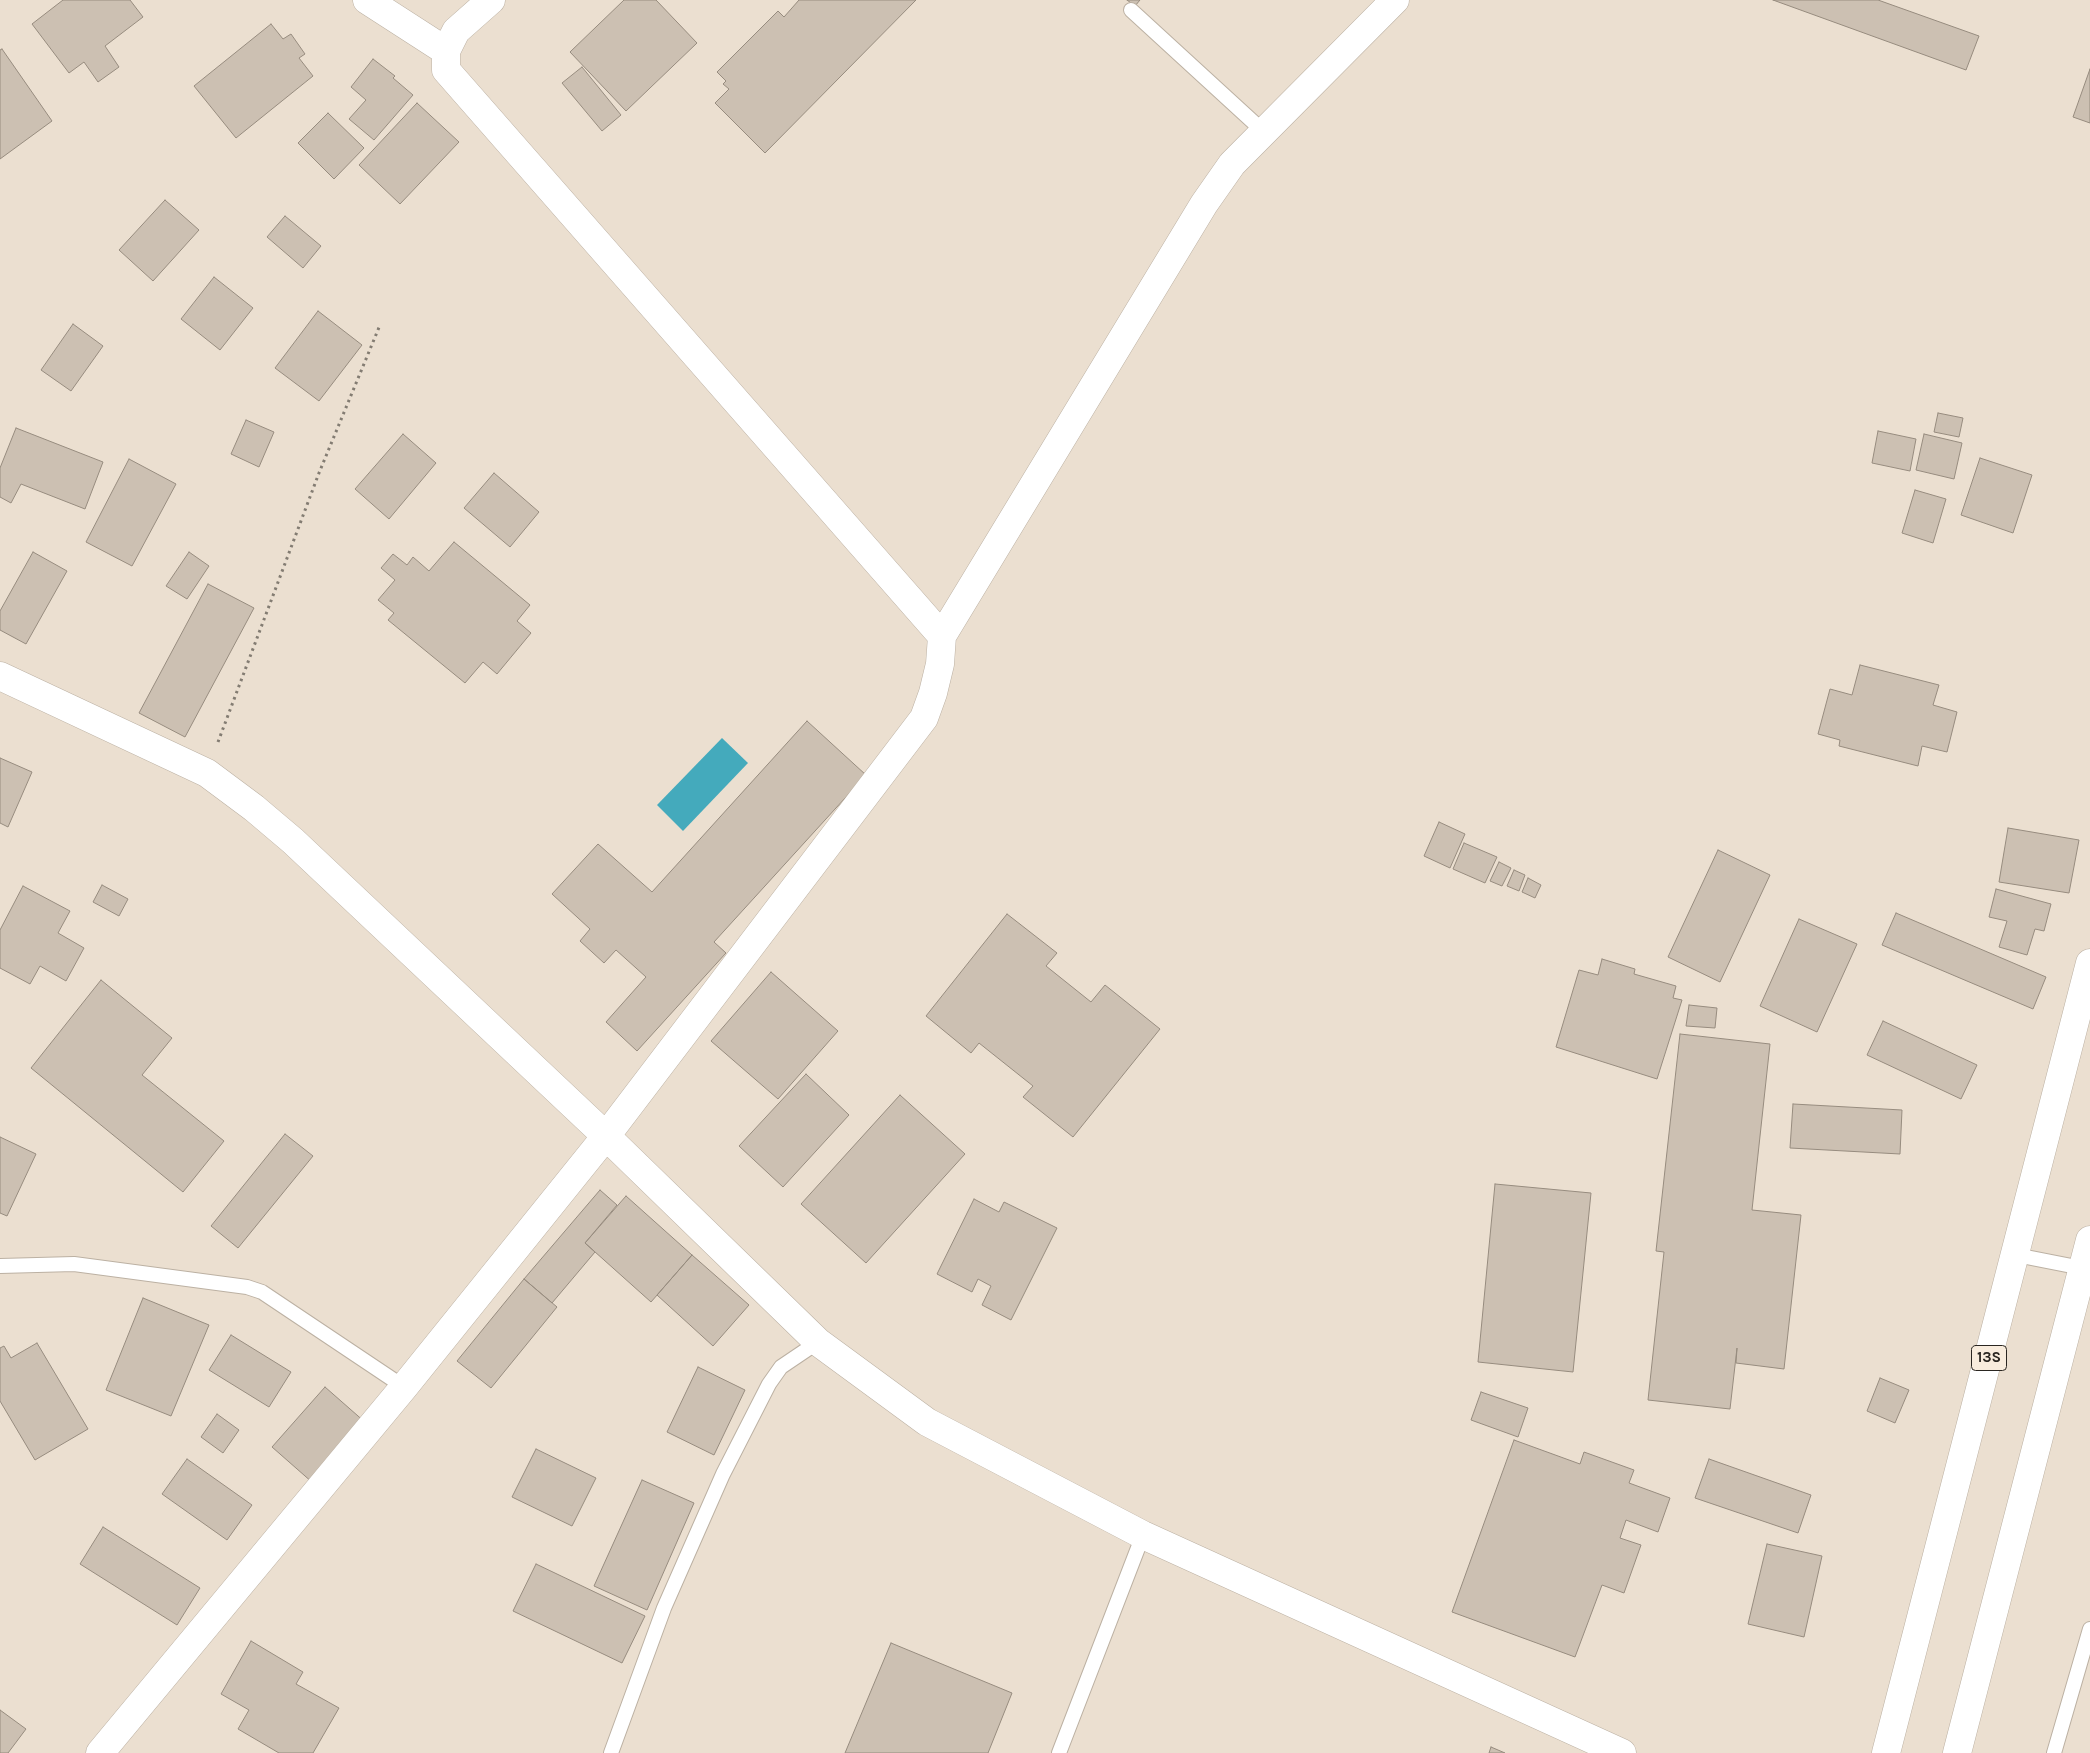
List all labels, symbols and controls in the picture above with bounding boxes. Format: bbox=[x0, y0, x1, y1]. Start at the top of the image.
road number: 13S bbox=[1972, 1346, 2006, 1370]

